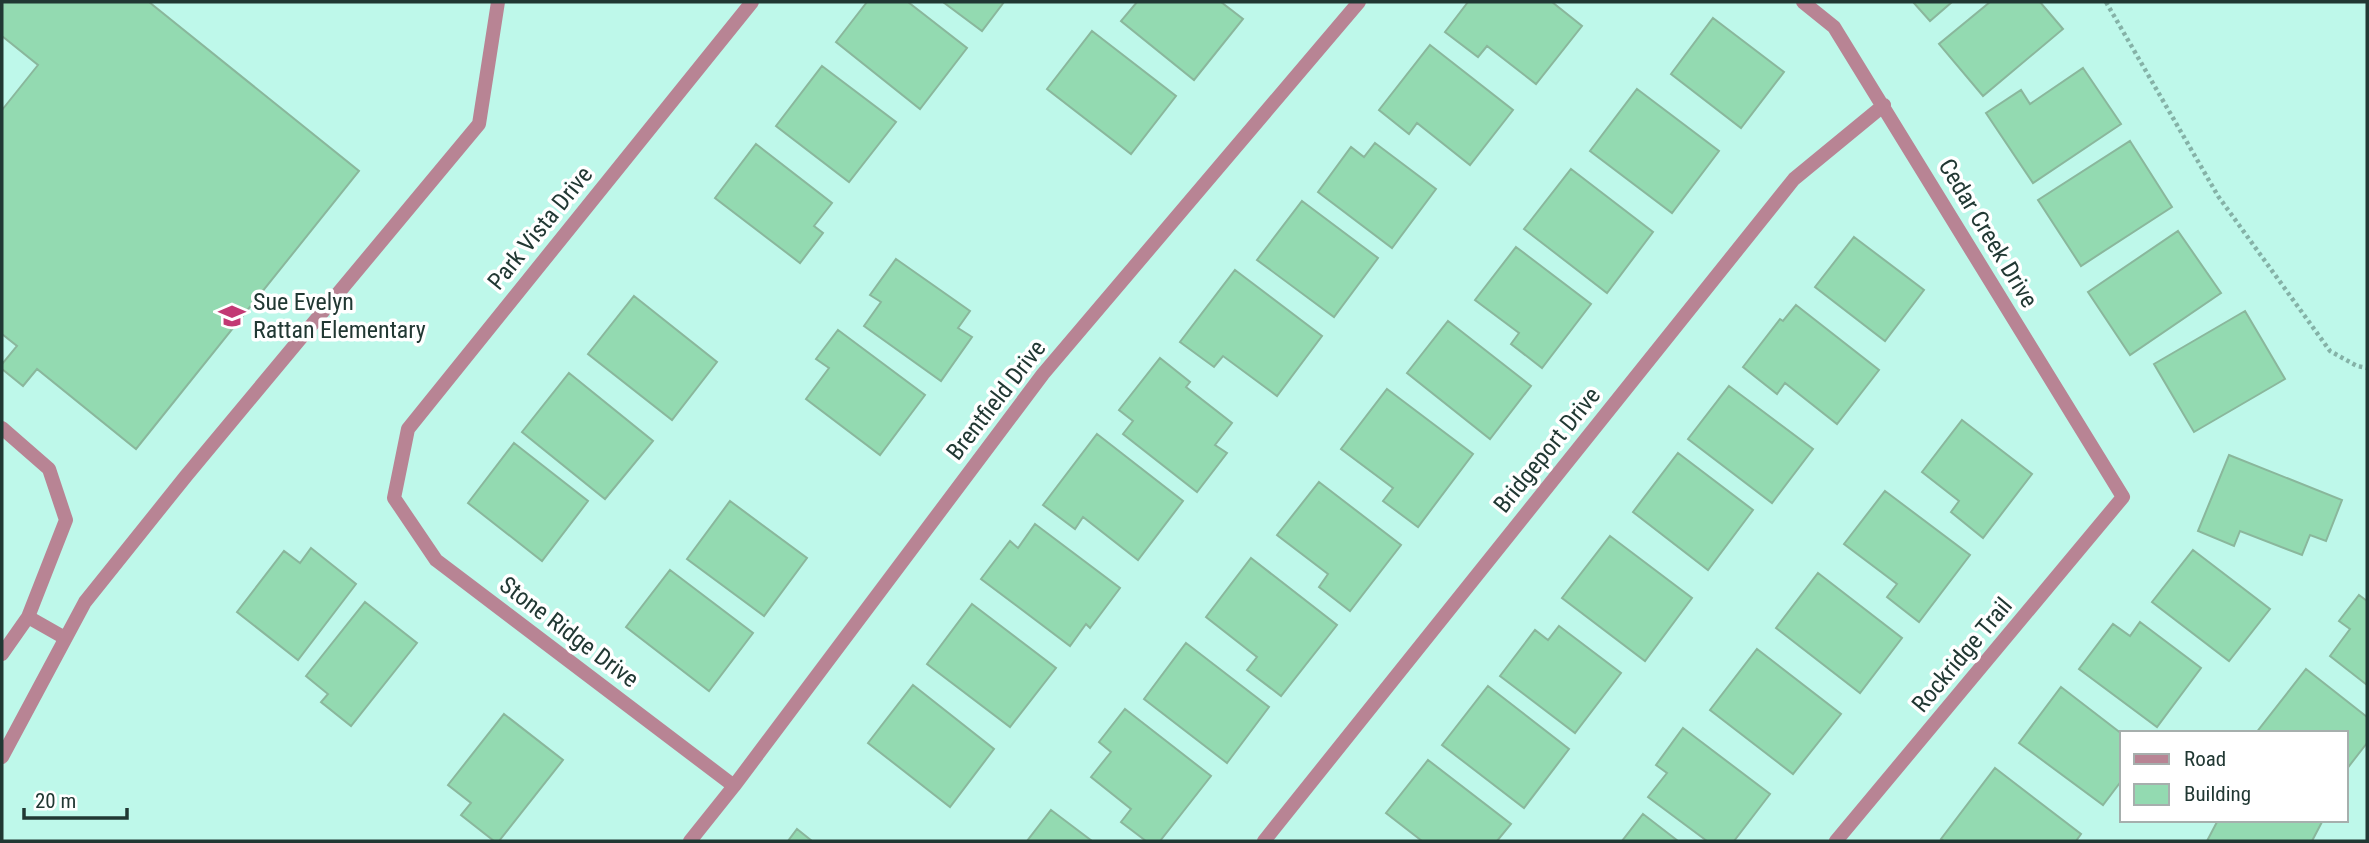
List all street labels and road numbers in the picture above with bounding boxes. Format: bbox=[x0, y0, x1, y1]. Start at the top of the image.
street label: Cedar Creek Drive bbox=[1933, 154, 2043, 312]
street label: Park Vista Drive bbox=[482, 161, 598, 295]
street label: Brentfield Drive bbox=[941, 335, 1051, 465]
street label: Bridgeport Drive bbox=[1488, 382, 1606, 518]
street label: Stone Ridge Drive bbox=[494, 571, 644, 693]
street label: Rockridge Trail bbox=[1906, 592, 2018, 718]

